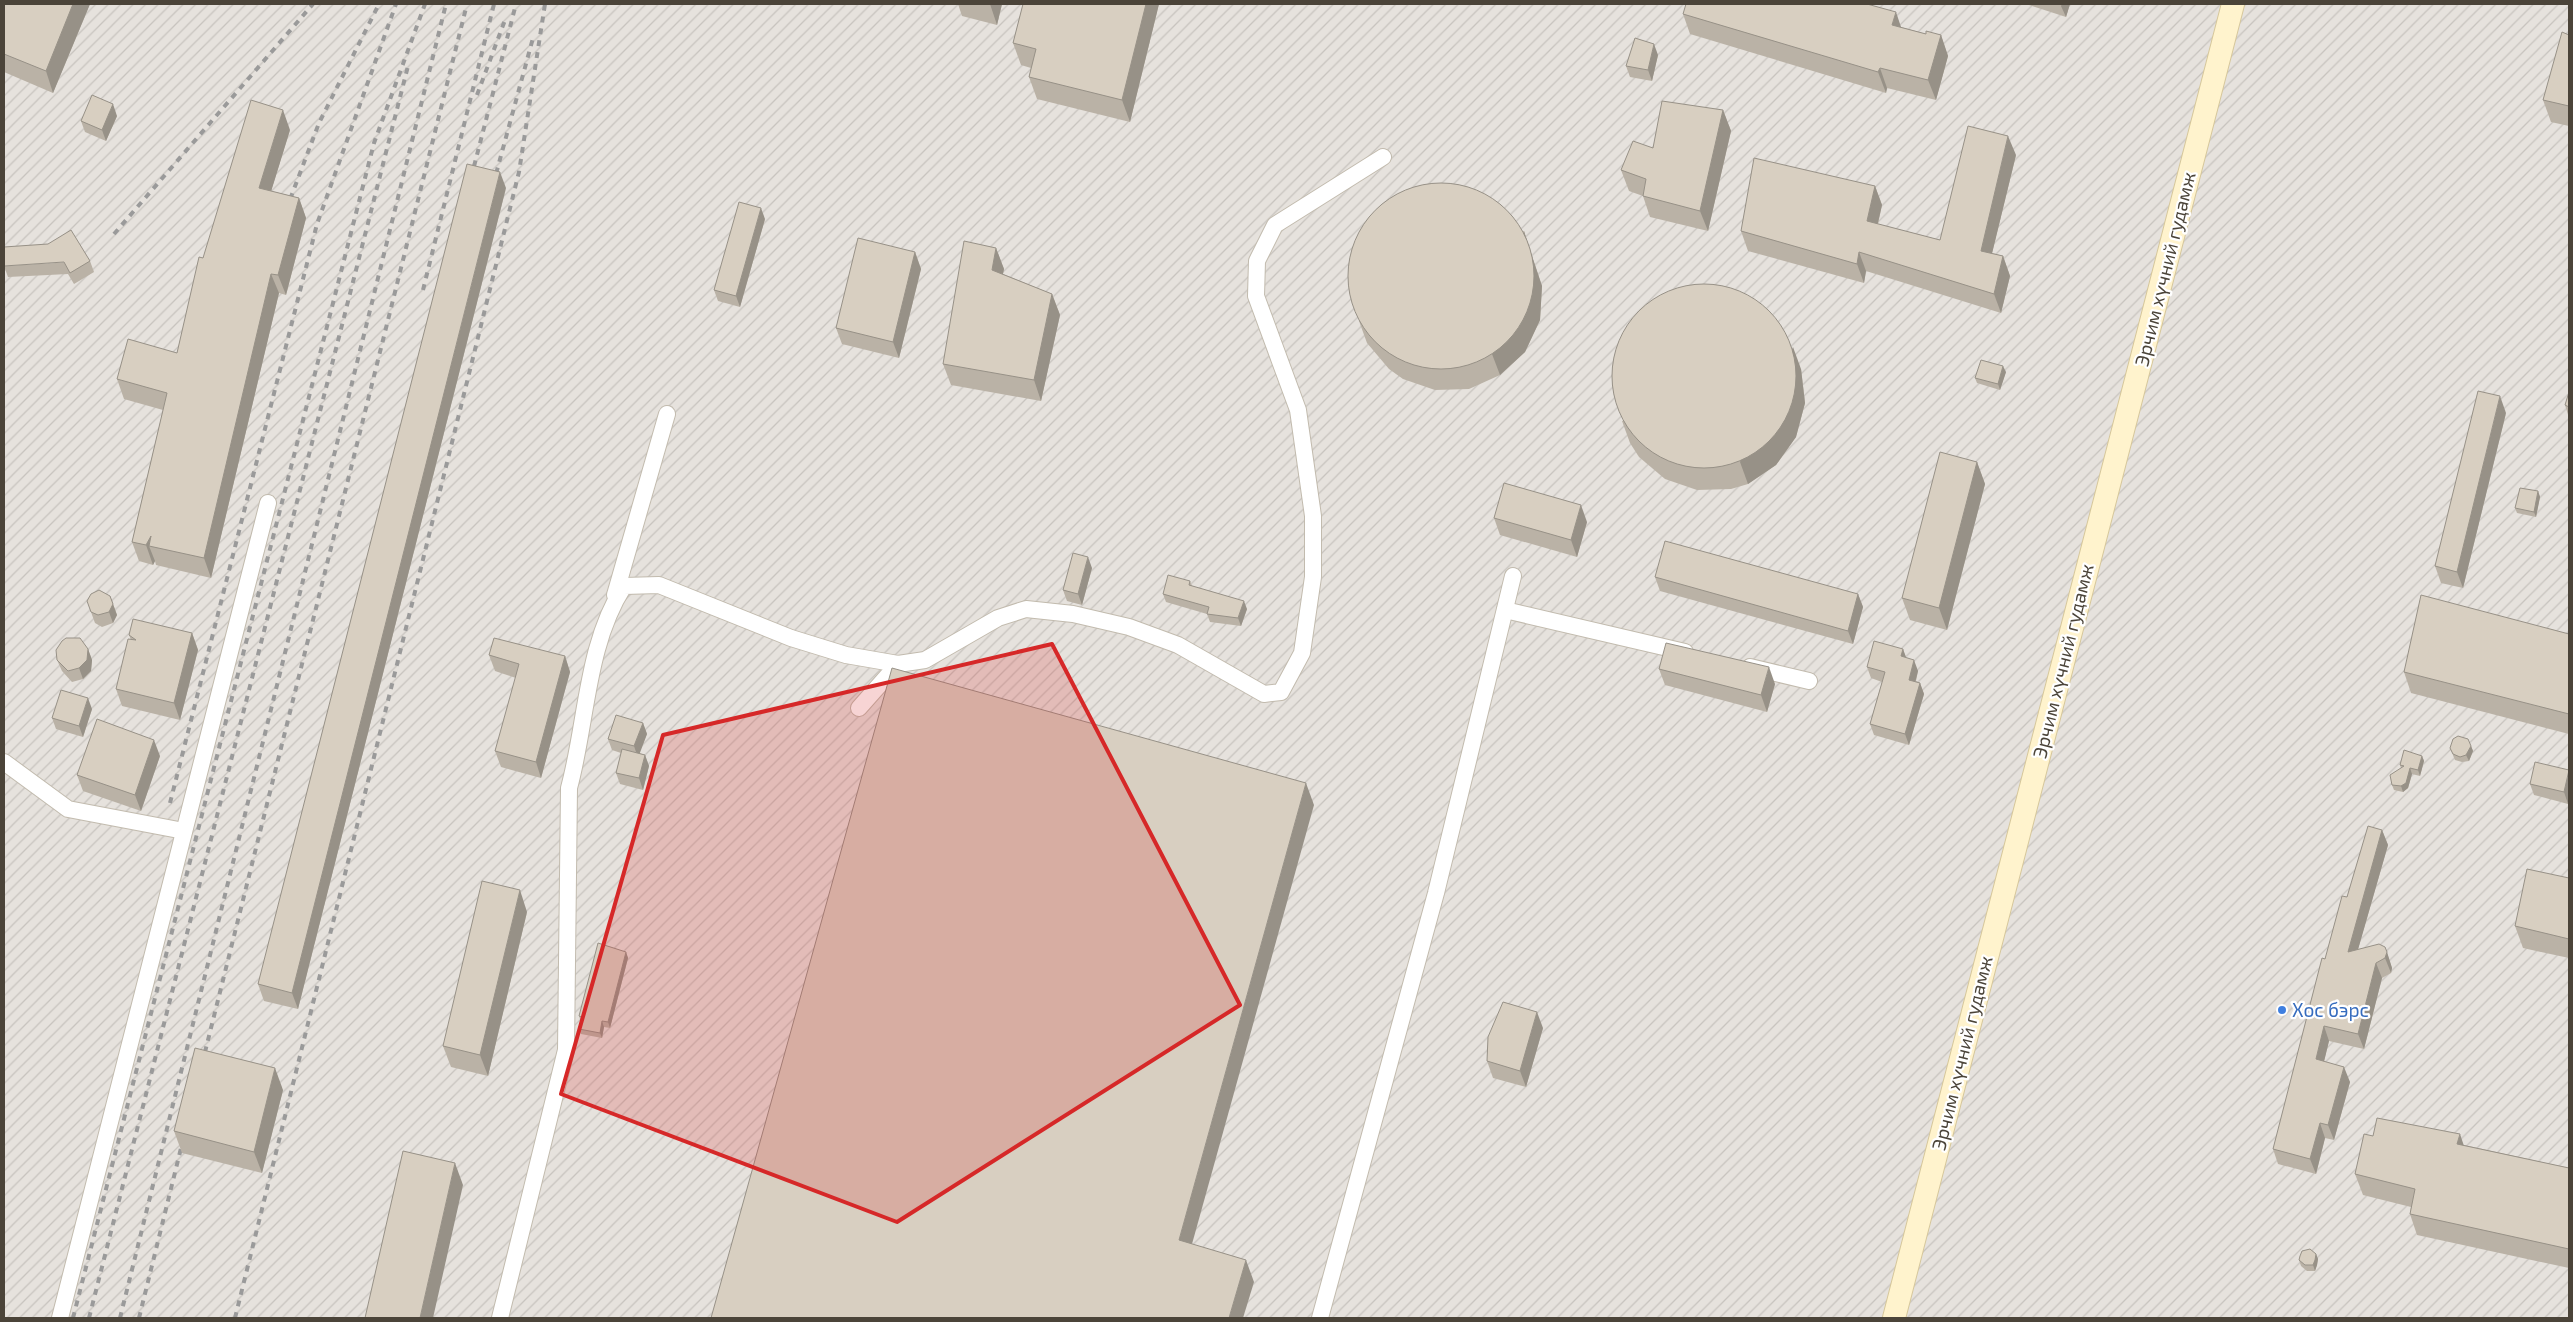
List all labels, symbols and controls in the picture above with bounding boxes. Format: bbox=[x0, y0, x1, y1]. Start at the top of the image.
street label: Эрчим хүчний гудамж bbox=[2129, 169, 2201, 369]
street label: Эрчим хүчний гудамж bbox=[2027, 561, 2099, 761]
street label: Эрчим хүчний гудамж bbox=[1926, 953, 1998, 1153]
place label: Хос бэрс bbox=[2292, 998, 2369, 1021]
marker: Хос бэрс bbox=[2276, 1004, 2288, 1016]

